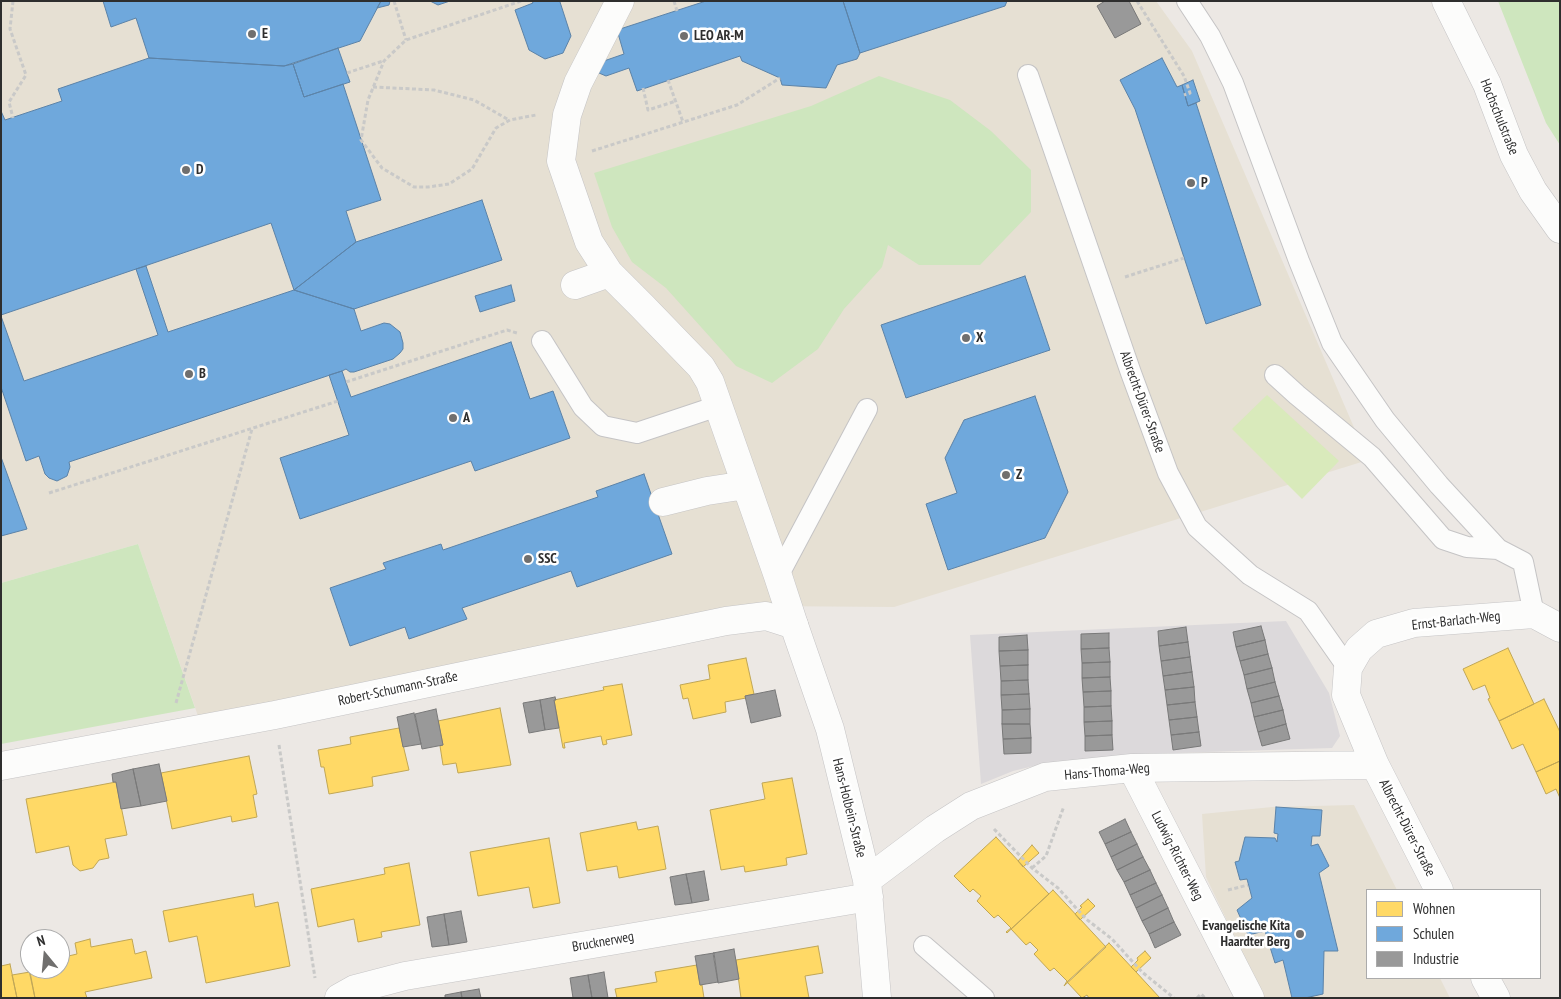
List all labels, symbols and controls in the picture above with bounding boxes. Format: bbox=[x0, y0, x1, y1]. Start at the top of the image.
place label: E bbox=[262, 26, 268, 42]
marker: E bbox=[246, 28, 258, 40]
place label: LEO AR-M bbox=[694, 28, 744, 44]
marker: LEO AR-M bbox=[678, 30, 690, 42]
street label: Hochschulstraße bbox=[1476, 77, 1522, 157]
place label: D bbox=[196, 162, 203, 178]
marker: D bbox=[180, 164, 192, 176]
place label: P bbox=[1201, 175, 1208, 191]
marker: P bbox=[1185, 177, 1197, 189]
place label: X bbox=[976, 330, 983, 346]
marker: X bbox=[960, 332, 972, 344]
street label: Albrecht-Dürer-Straße bbox=[1116, 349, 1168, 455]
place label: B bbox=[199, 366, 206, 382]
marker: B bbox=[183, 368, 195, 380]
place label: A bbox=[463, 410, 470, 426]
marker: A bbox=[447, 412, 459, 424]
place label: Z bbox=[1016, 467, 1022, 483]
marker: Z bbox=[1000, 469, 1012, 481]
place label: SSC bbox=[538, 551, 557, 567]
marker: SSC bbox=[522, 553, 534, 565]
street label: Ernst-Barlach-Weg bbox=[1411, 608, 1501, 634]
street label: Robert-Schumann-Straße bbox=[337, 668, 459, 710]
street label: Hans-Holbein-Straße bbox=[829, 757, 869, 859]
street label: Hans-Thoma-Weg bbox=[1064, 760, 1150, 784]
street label: Albrecht-Dürer-Straße bbox=[1375, 776, 1439, 880]
street label: Ludwig-Richter-Weg bbox=[1147, 809, 1207, 903]
legend bbox=[1366, 889, 1541, 979]
text: Wohnen bbox=[1413, 899, 1455, 918]
place label: Evangelische Kita Haardter Berg bbox=[1202, 918, 1290, 950]
text: Schulen bbox=[1413, 924, 1454, 943]
street label: Brucknerweg bbox=[571, 928, 635, 956]
marker: Evangelische Kita Haardter Berg bbox=[1294, 928, 1306, 940]
north arrow bbox=[20, 929, 70, 979]
text: N bbox=[35, 931, 47, 950]
text: Industrie bbox=[1413, 949, 1459, 968]

